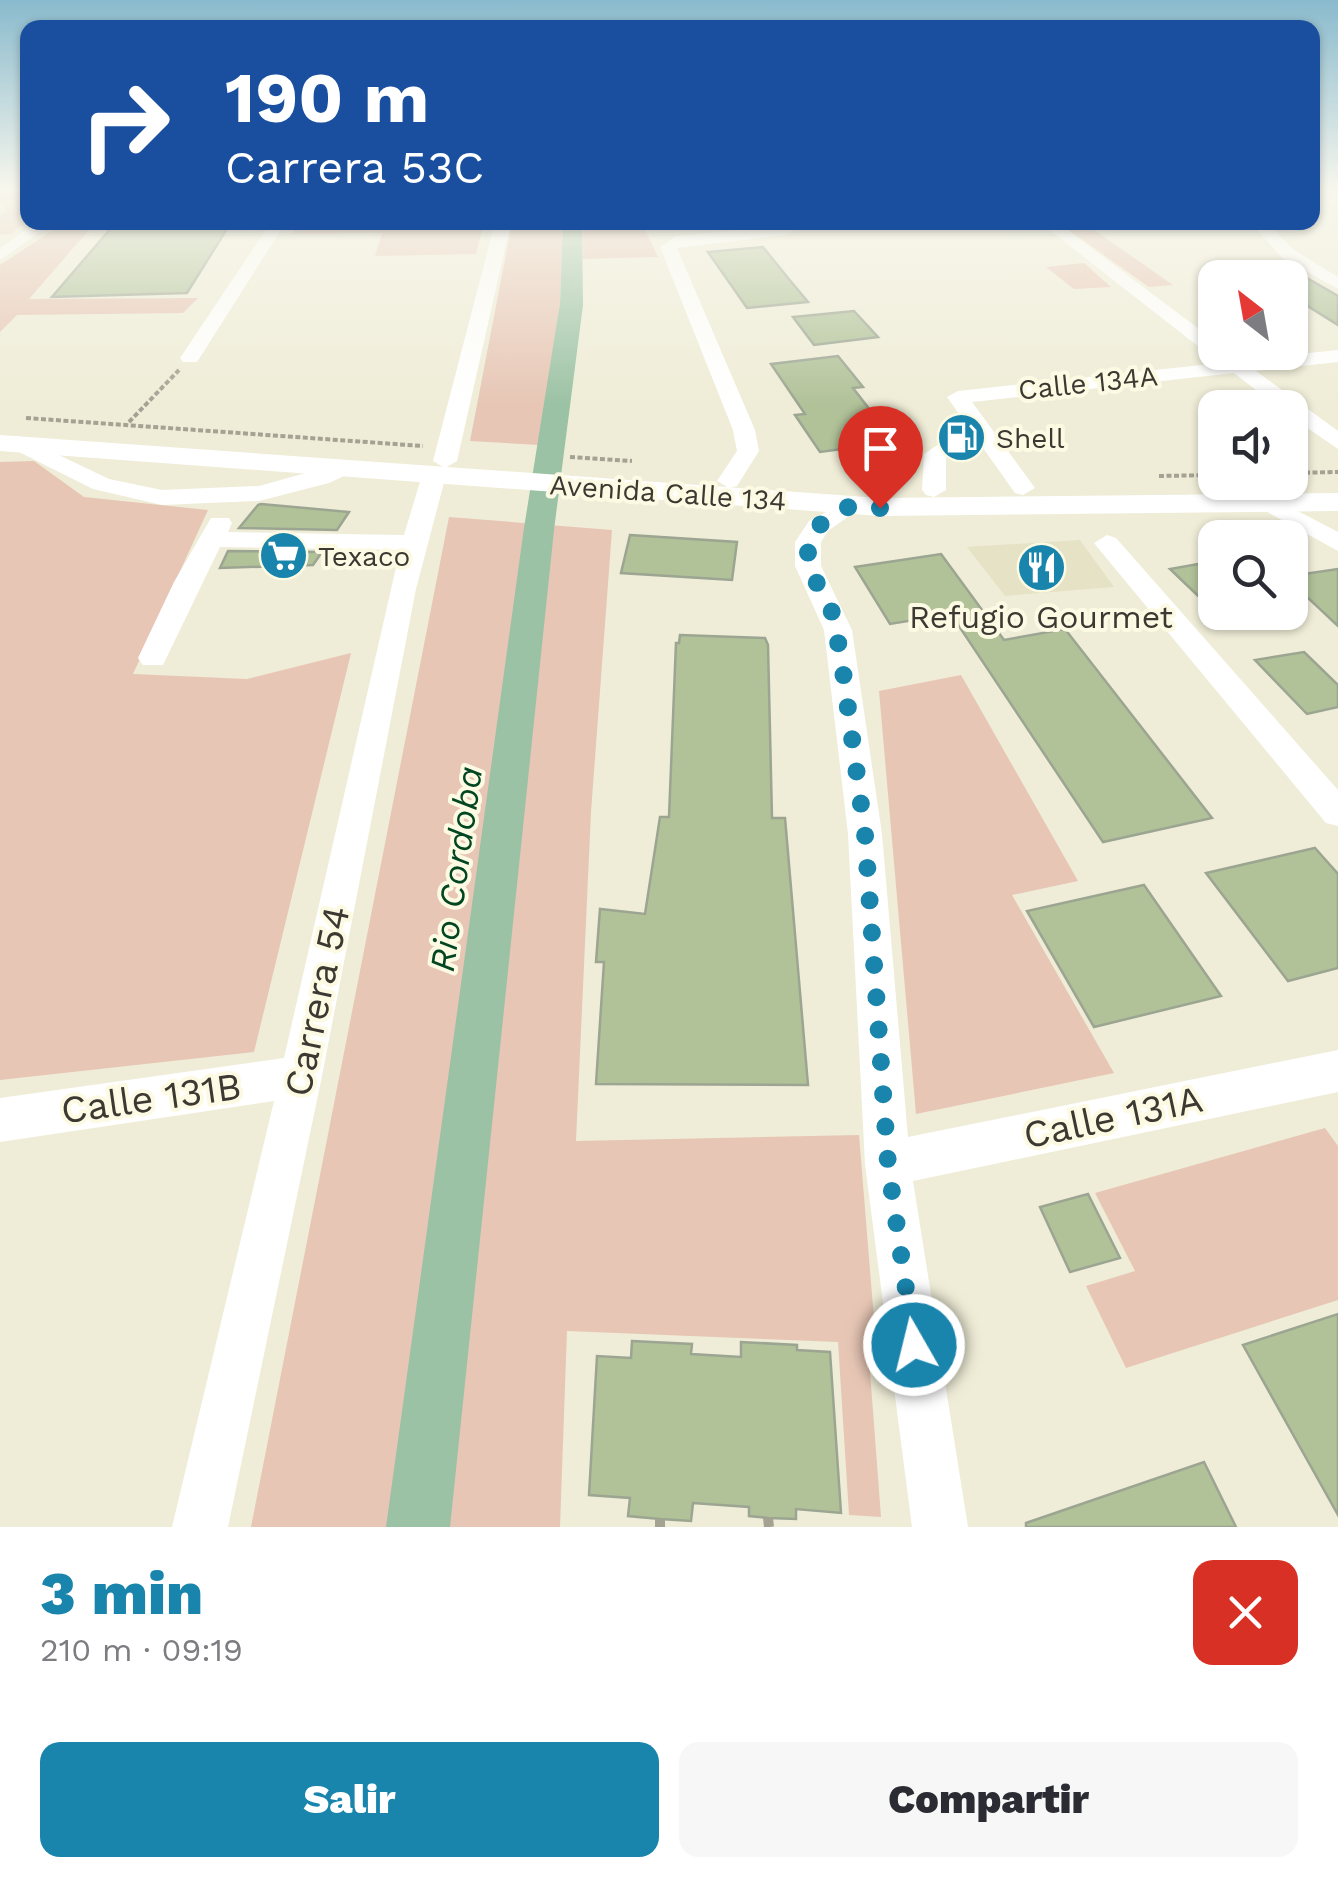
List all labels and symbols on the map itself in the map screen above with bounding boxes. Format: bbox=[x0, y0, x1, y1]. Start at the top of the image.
north arrow bbox=[1198, 260, 1308, 370]
street label: Calle 134A bbox=[1017, 359, 1159, 407]
pin bbox=[838, 406, 923, 509]
fuel station icon: Shell bbox=[935, 412, 987, 464]
place label: Shell bbox=[996, 422, 1065, 455]
street label: Avenida Calle 134 bbox=[549, 468, 787, 518]
supermarket icon: Texaco bbox=[257, 530, 309, 582]
place label: Texaco bbox=[318, 540, 410, 573]
restaurant icon: Refugio Gourmet bbox=[1015, 541, 1067, 593]
place label: Refugio Gourmet bbox=[909, 598, 1173, 636]
water label: Rio Cordoba bbox=[421, 764, 491, 974]
street label: Carrera 54 bbox=[275, 902, 359, 1100]
street label: Calle 131B bbox=[58, 1064, 244, 1132]
street label: Calle 131A bbox=[1019, 1077, 1207, 1157]
position arrow bbox=[862, 1293, 966, 1397]

